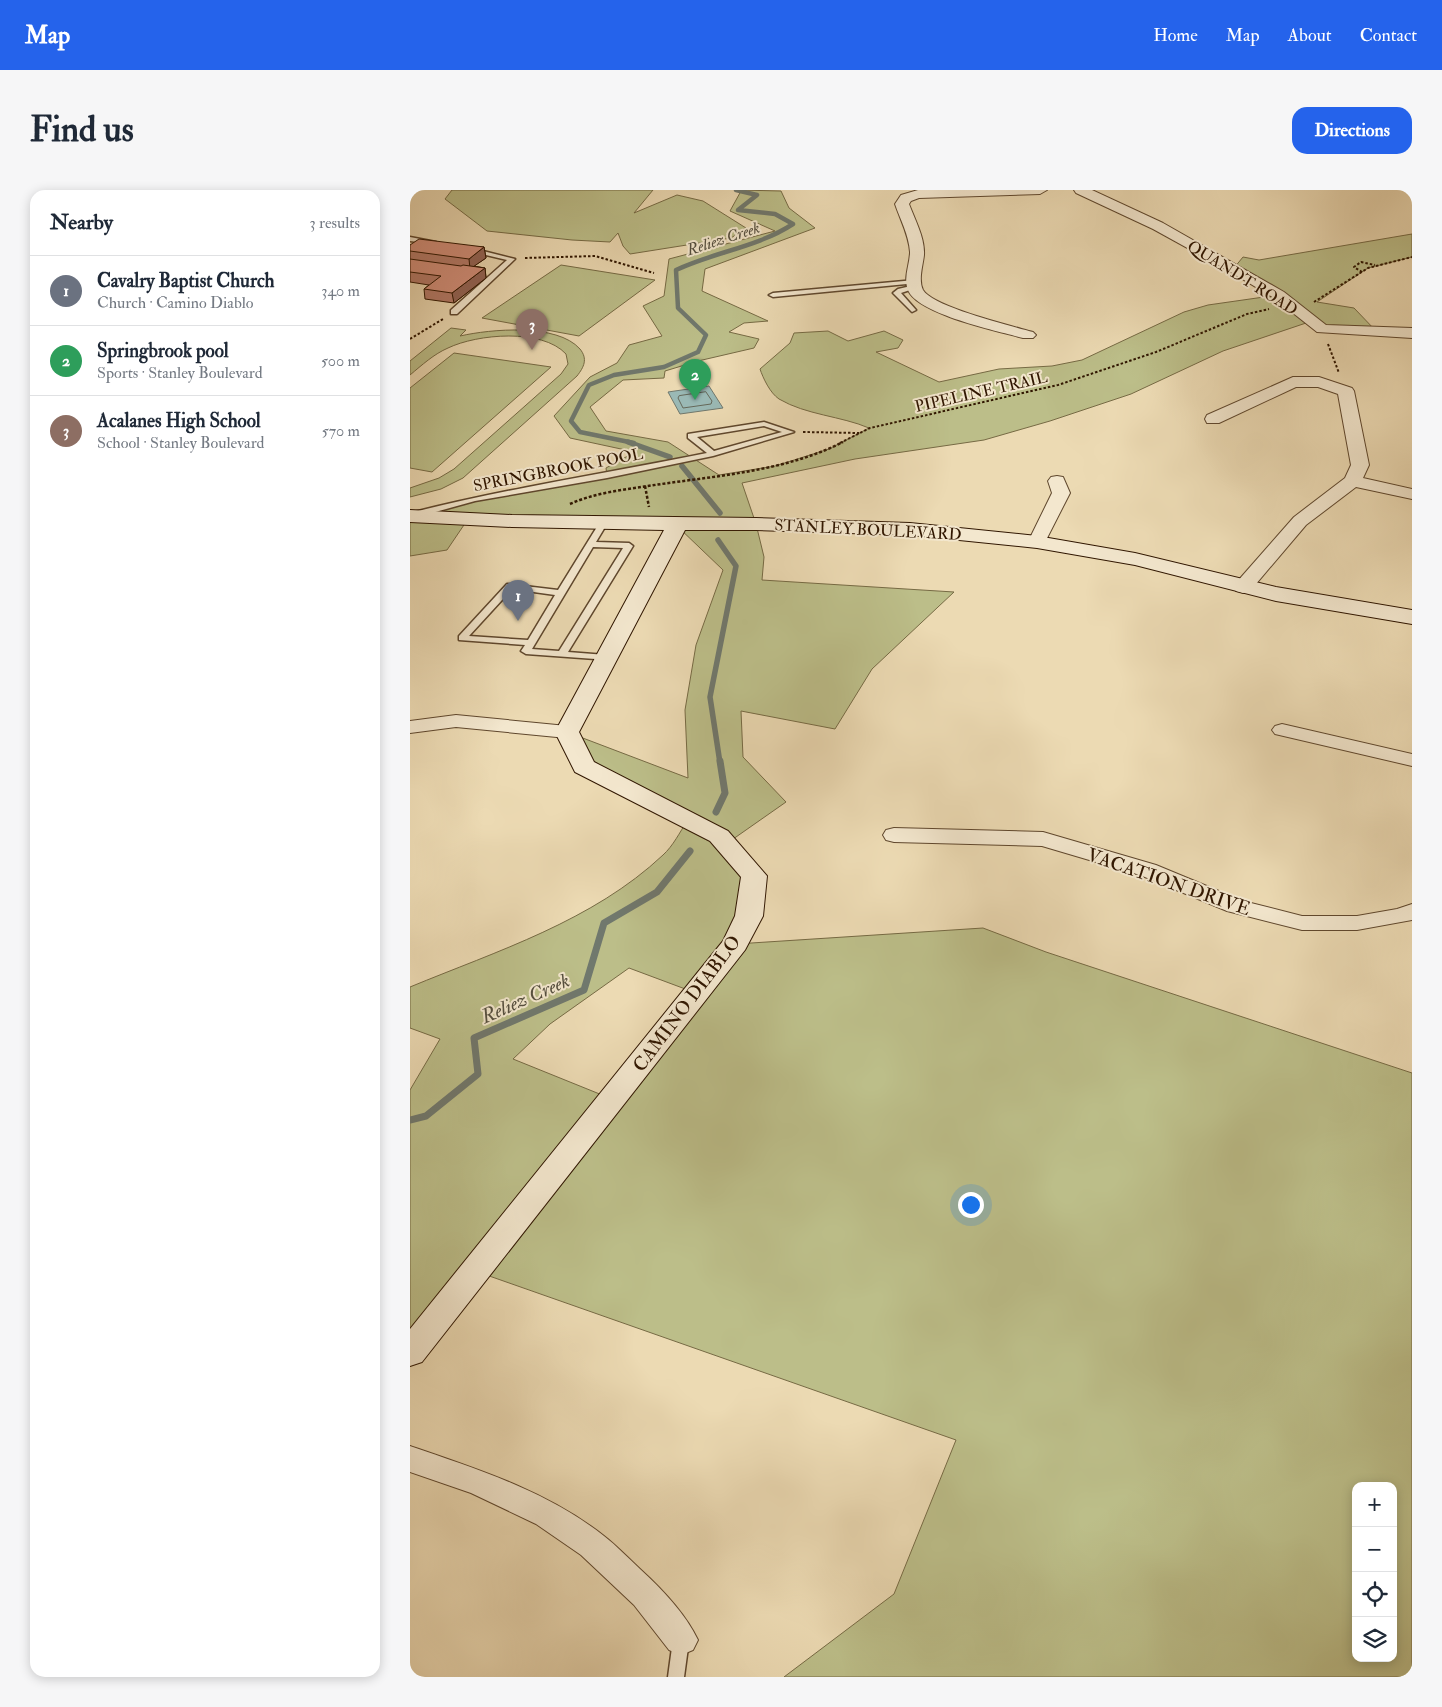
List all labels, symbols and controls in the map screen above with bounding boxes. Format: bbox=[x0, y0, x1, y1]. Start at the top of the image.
text: Map bbox=[25, 20, 70, 51]
text: Home bbox=[1153, 24, 1198, 47]
text: Map bbox=[1226, 24, 1260, 47]
text: About bbox=[1288, 24, 1332, 47]
text: Contact bbox=[1360, 24, 1417, 47]
button: Directions bbox=[1292, 107, 1412, 154]
text: Find us bbox=[30, 108, 134, 152]
text: Nearby bbox=[50, 209, 113, 236]
text: 3 results bbox=[309, 213, 360, 233]
water label: Reliez Creek bbox=[683, 218, 763, 260]
street label: QUANDT ROAD bbox=[1184, 236, 1301, 320]
text: Cavalry Baptist Church bbox=[97, 269, 275, 293]
text: 1 bbox=[63, 281, 69, 301]
text: 340 m bbox=[321, 281, 360, 301]
text: Church · Camino Diablo bbox=[97, 293, 253, 313]
pin: 3 bbox=[516, 309, 548, 350]
text: Springbrook pool bbox=[97, 339, 229, 363]
text: 2 bbox=[62, 351, 70, 371]
text: 500 m bbox=[321, 351, 360, 371]
pin: 2 bbox=[679, 359, 711, 400]
text: Sports · Stanley Boulevard bbox=[97, 363, 263, 383]
street label: PIPELINE TRAIL bbox=[913, 367, 1050, 417]
text: Acalanes High School bbox=[97, 409, 261, 433]
text: 3 bbox=[63, 421, 69, 441]
text: 570 m bbox=[322, 421, 360, 441]
text: School · Stanley Boulevard bbox=[97, 433, 264, 453]
street label: SPRINGBROOK POOL bbox=[472, 444, 645, 496]
street label: STANLEY BOULEVARD bbox=[774, 515, 962, 545]
pin: 1 bbox=[502, 580, 534, 621]
street label: VACATION DRIVE bbox=[1084, 843, 1254, 921]
street label: CAMINO DIABLO bbox=[628, 931, 746, 1077]
water label: Reliez Creek bbox=[476, 968, 574, 1030]
your location bbox=[958, 1192, 984, 1218]
map controls bbox=[1352, 1482, 1397, 1662]
button: + bbox=[1352, 1482, 1397, 1527]
button: − bbox=[1352, 1527, 1397, 1572]
button: locate bbox=[1352, 1572, 1397, 1617]
button: layers bbox=[1352, 1617, 1397, 1662]

